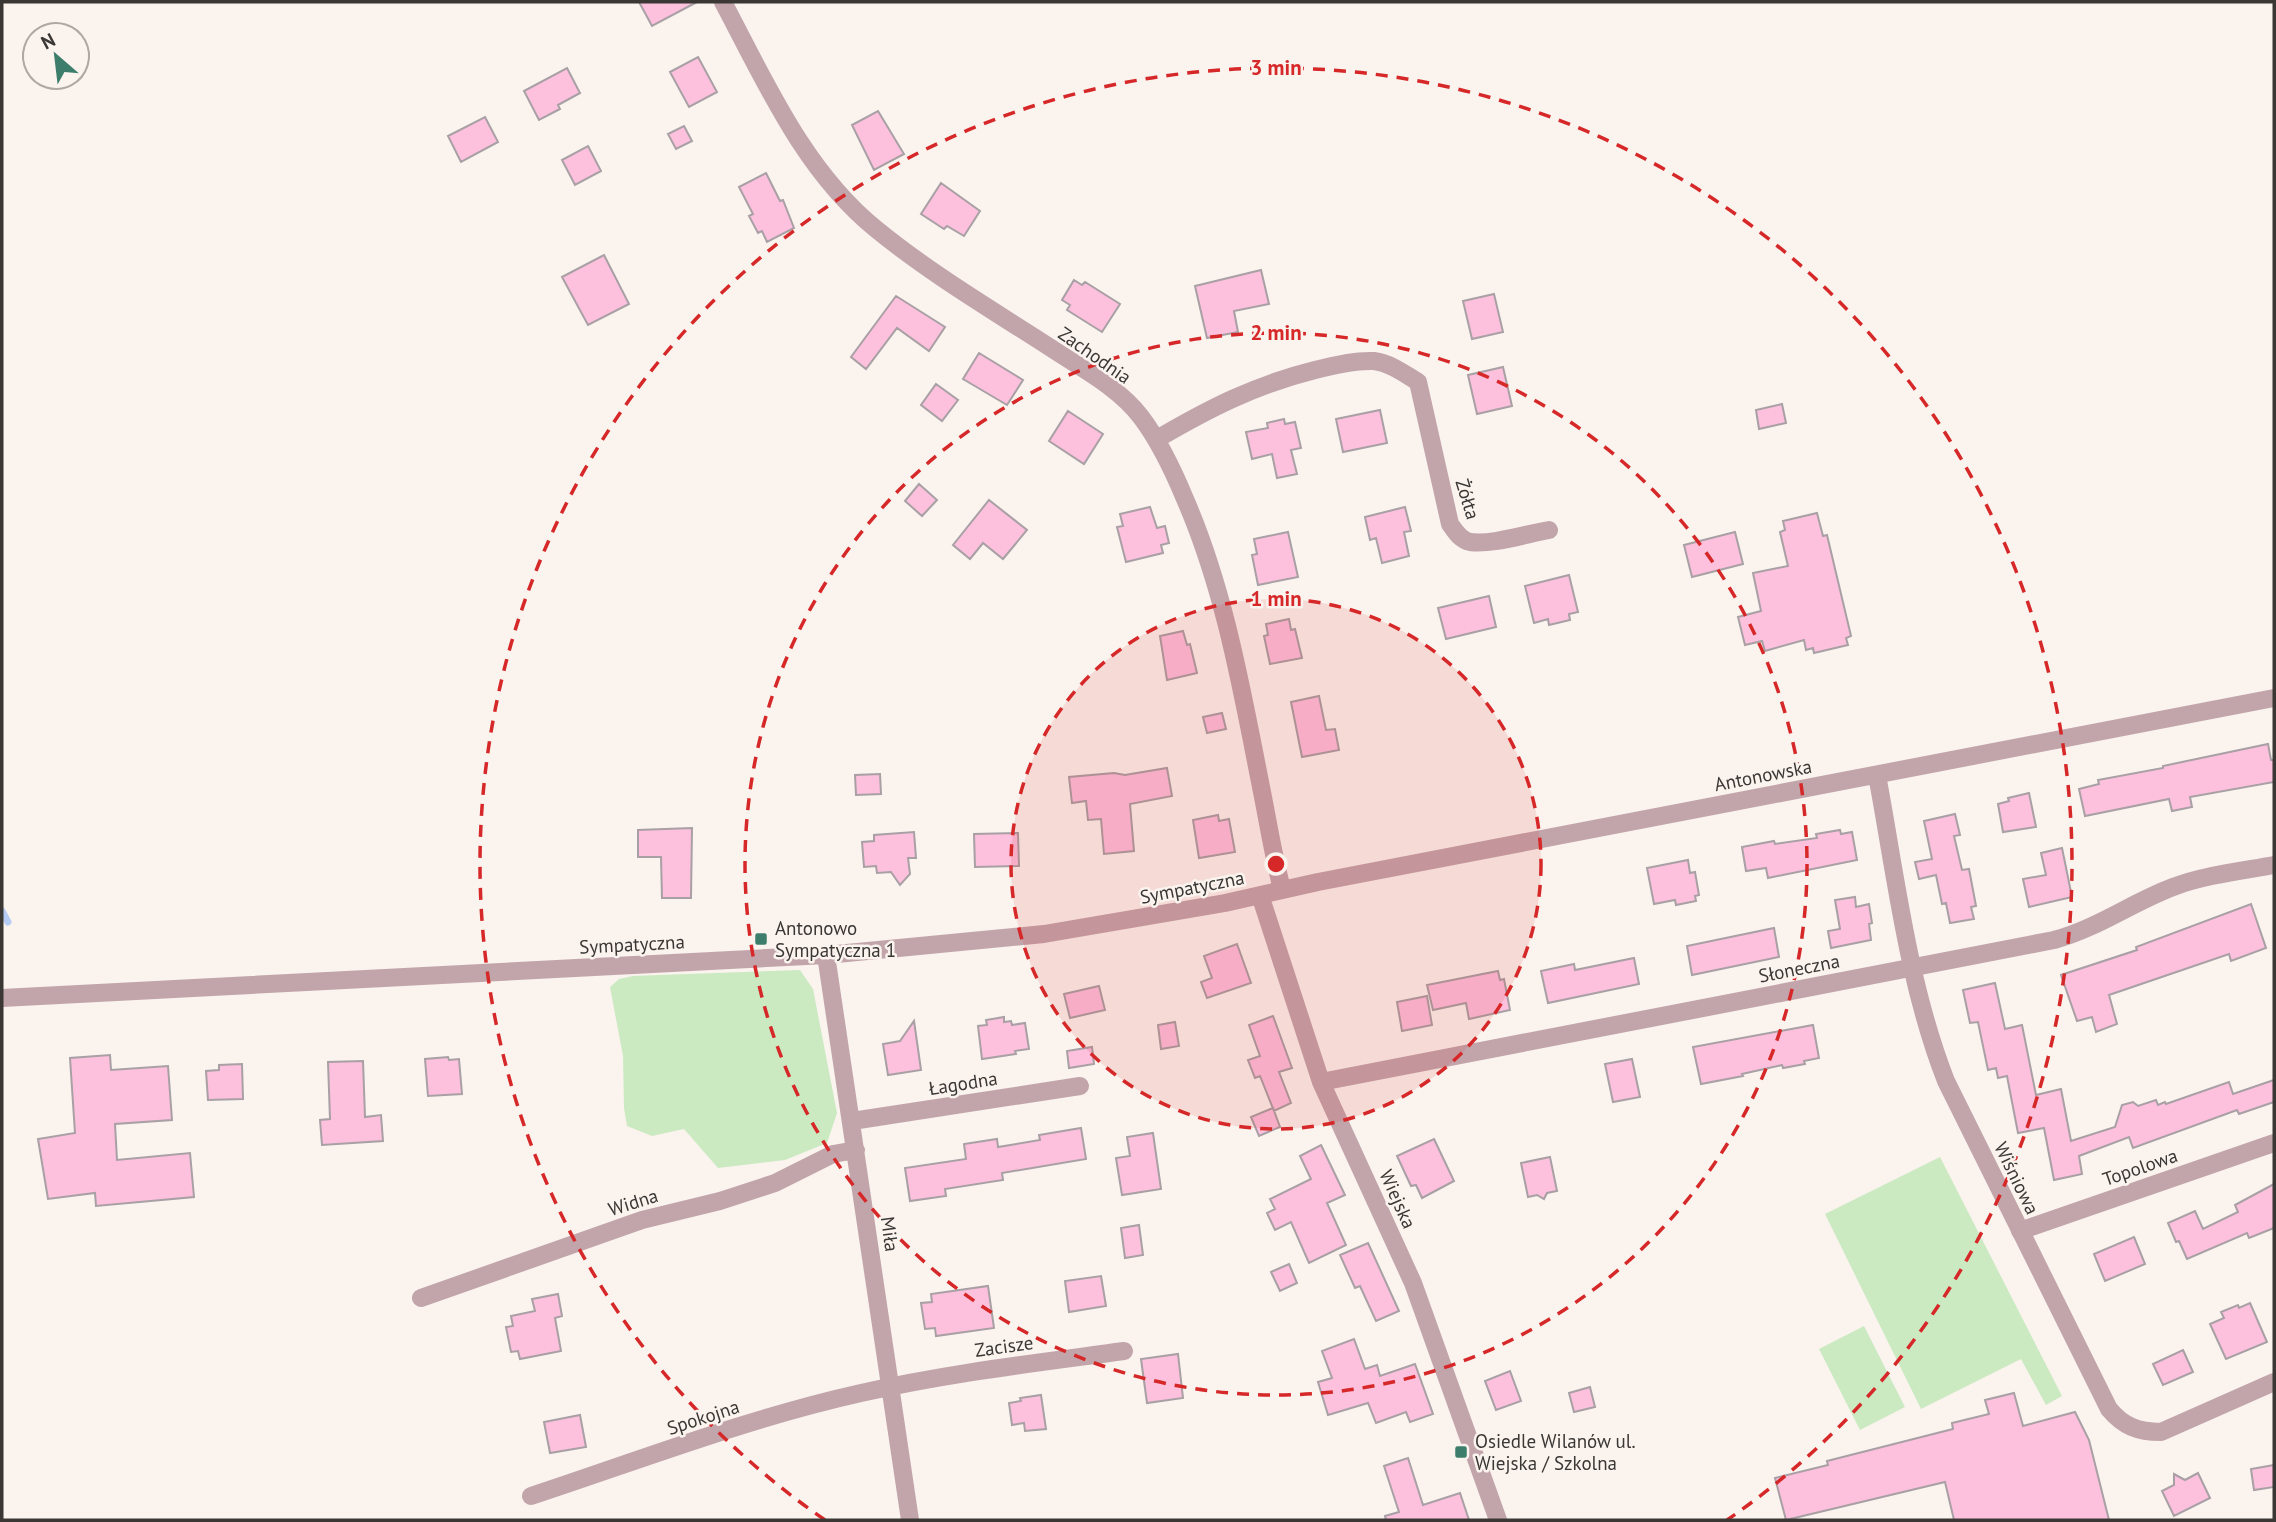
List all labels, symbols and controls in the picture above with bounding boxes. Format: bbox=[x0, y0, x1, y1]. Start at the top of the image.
north arrow bbox=[21, 21, 91, 91]
text: N bbox=[37, 27, 59, 55]
text: 3 min bbox=[1250, 54, 1302, 81]
text: 2 min bbox=[1250, 319, 1302, 346]
street label: Zachodnia bbox=[1054, 321, 1136, 389]
street label: Żółta bbox=[1451, 476, 1485, 522]
text: 1 min bbox=[1250, 585, 1302, 612]
street label: Antonowska bbox=[1712, 754, 1814, 796]
centre of rings bbox=[1264, 852, 1288, 876]
street label: Sympatyczna bbox=[1138, 865, 1246, 909]
place label: Antonowo Sympatyczna 1 bbox=[775, 916, 896, 962]
street label: Sympatyczna bbox=[579, 929, 685, 959]
marker: Antonowo Sympatyczna 1 bbox=[753, 931, 769, 947]
street label: Słoneczna bbox=[1756, 948, 1842, 988]
street label: Łagodna bbox=[927, 1066, 999, 1100]
street label: Wiśniowa bbox=[1989, 1138, 2045, 1218]
street label: Topolowa bbox=[2099, 1143, 2181, 1191]
street label: Wiejska bbox=[1374, 1166, 1422, 1232]
street label: Widna bbox=[605, 1183, 661, 1221]
street label: Miła bbox=[876, 1215, 904, 1253]
street label: Zacisze bbox=[973, 1330, 1035, 1362]
street label: Spokojna bbox=[664, 1394, 742, 1440]
place label: Osiedle Wilanów ul. Wiejska / Szkolna bbox=[1475, 1429, 1635, 1475]
marker: Osiedle Wilanów ul. Wiejska / Szkolna bbox=[1453, 1444, 1469, 1460]

